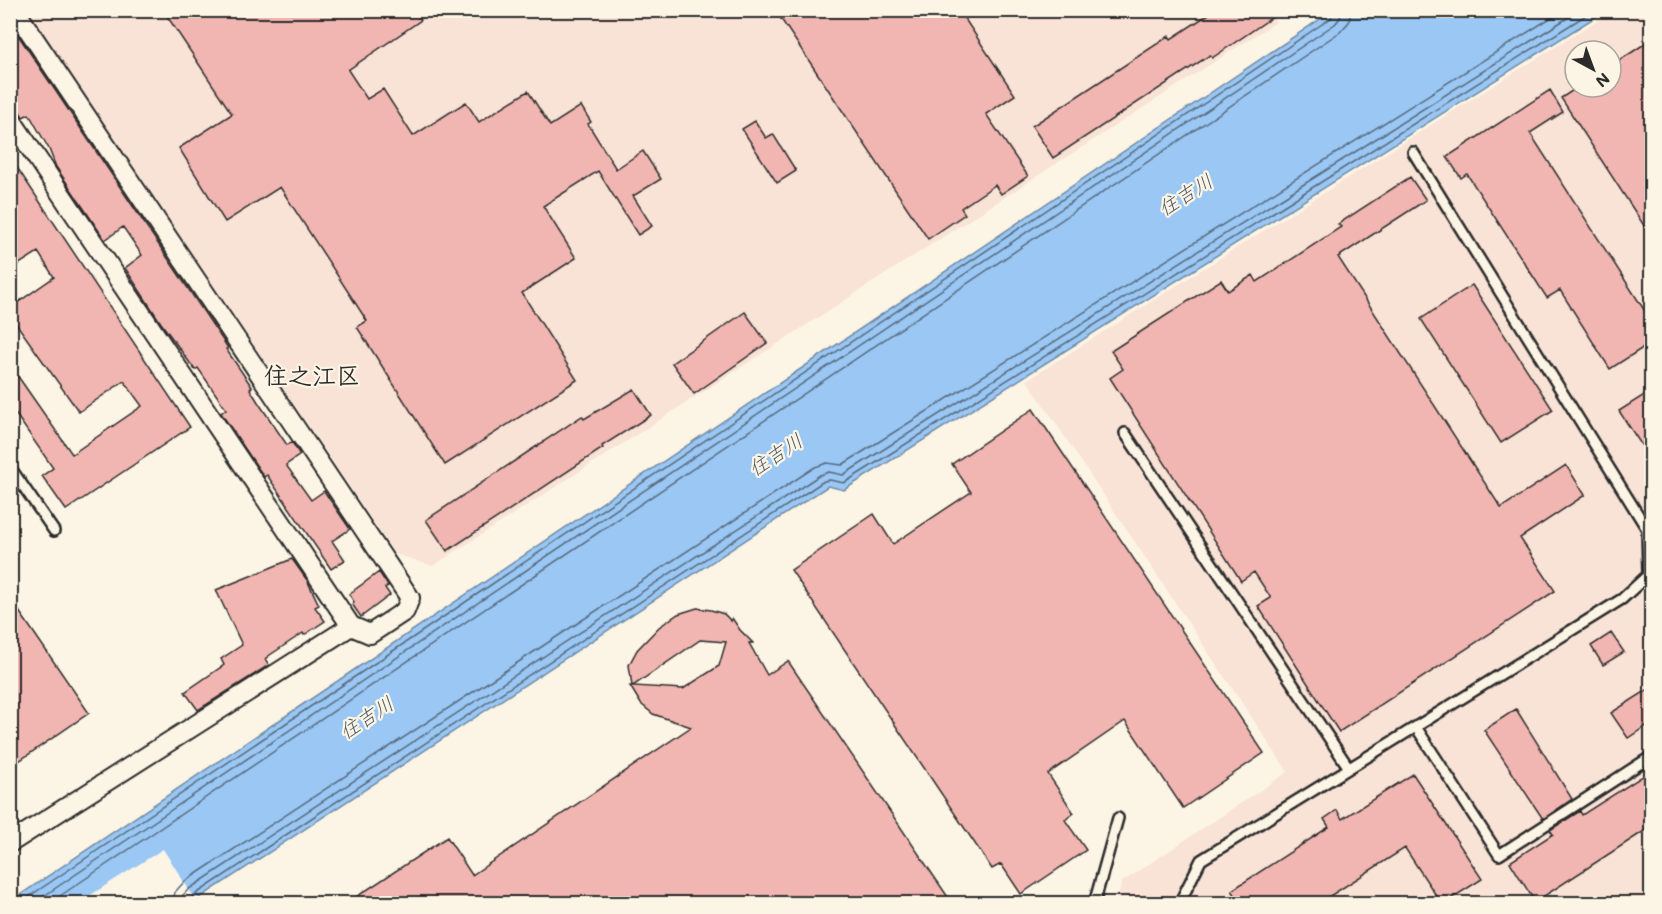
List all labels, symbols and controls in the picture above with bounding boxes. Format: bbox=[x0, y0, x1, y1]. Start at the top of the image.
north arrow bbox=[1563, 39, 1623, 99]
text: N bbox=[1592, 69, 1615, 93]
water label: 住吉川 bbox=[1153, 167, 1217, 221]
district label: 住之江区 bbox=[264, 359, 360, 390]
water label: 住吉川 bbox=[743, 427, 807, 481]
water label: 住吉川 bbox=[334, 690, 398, 744]

